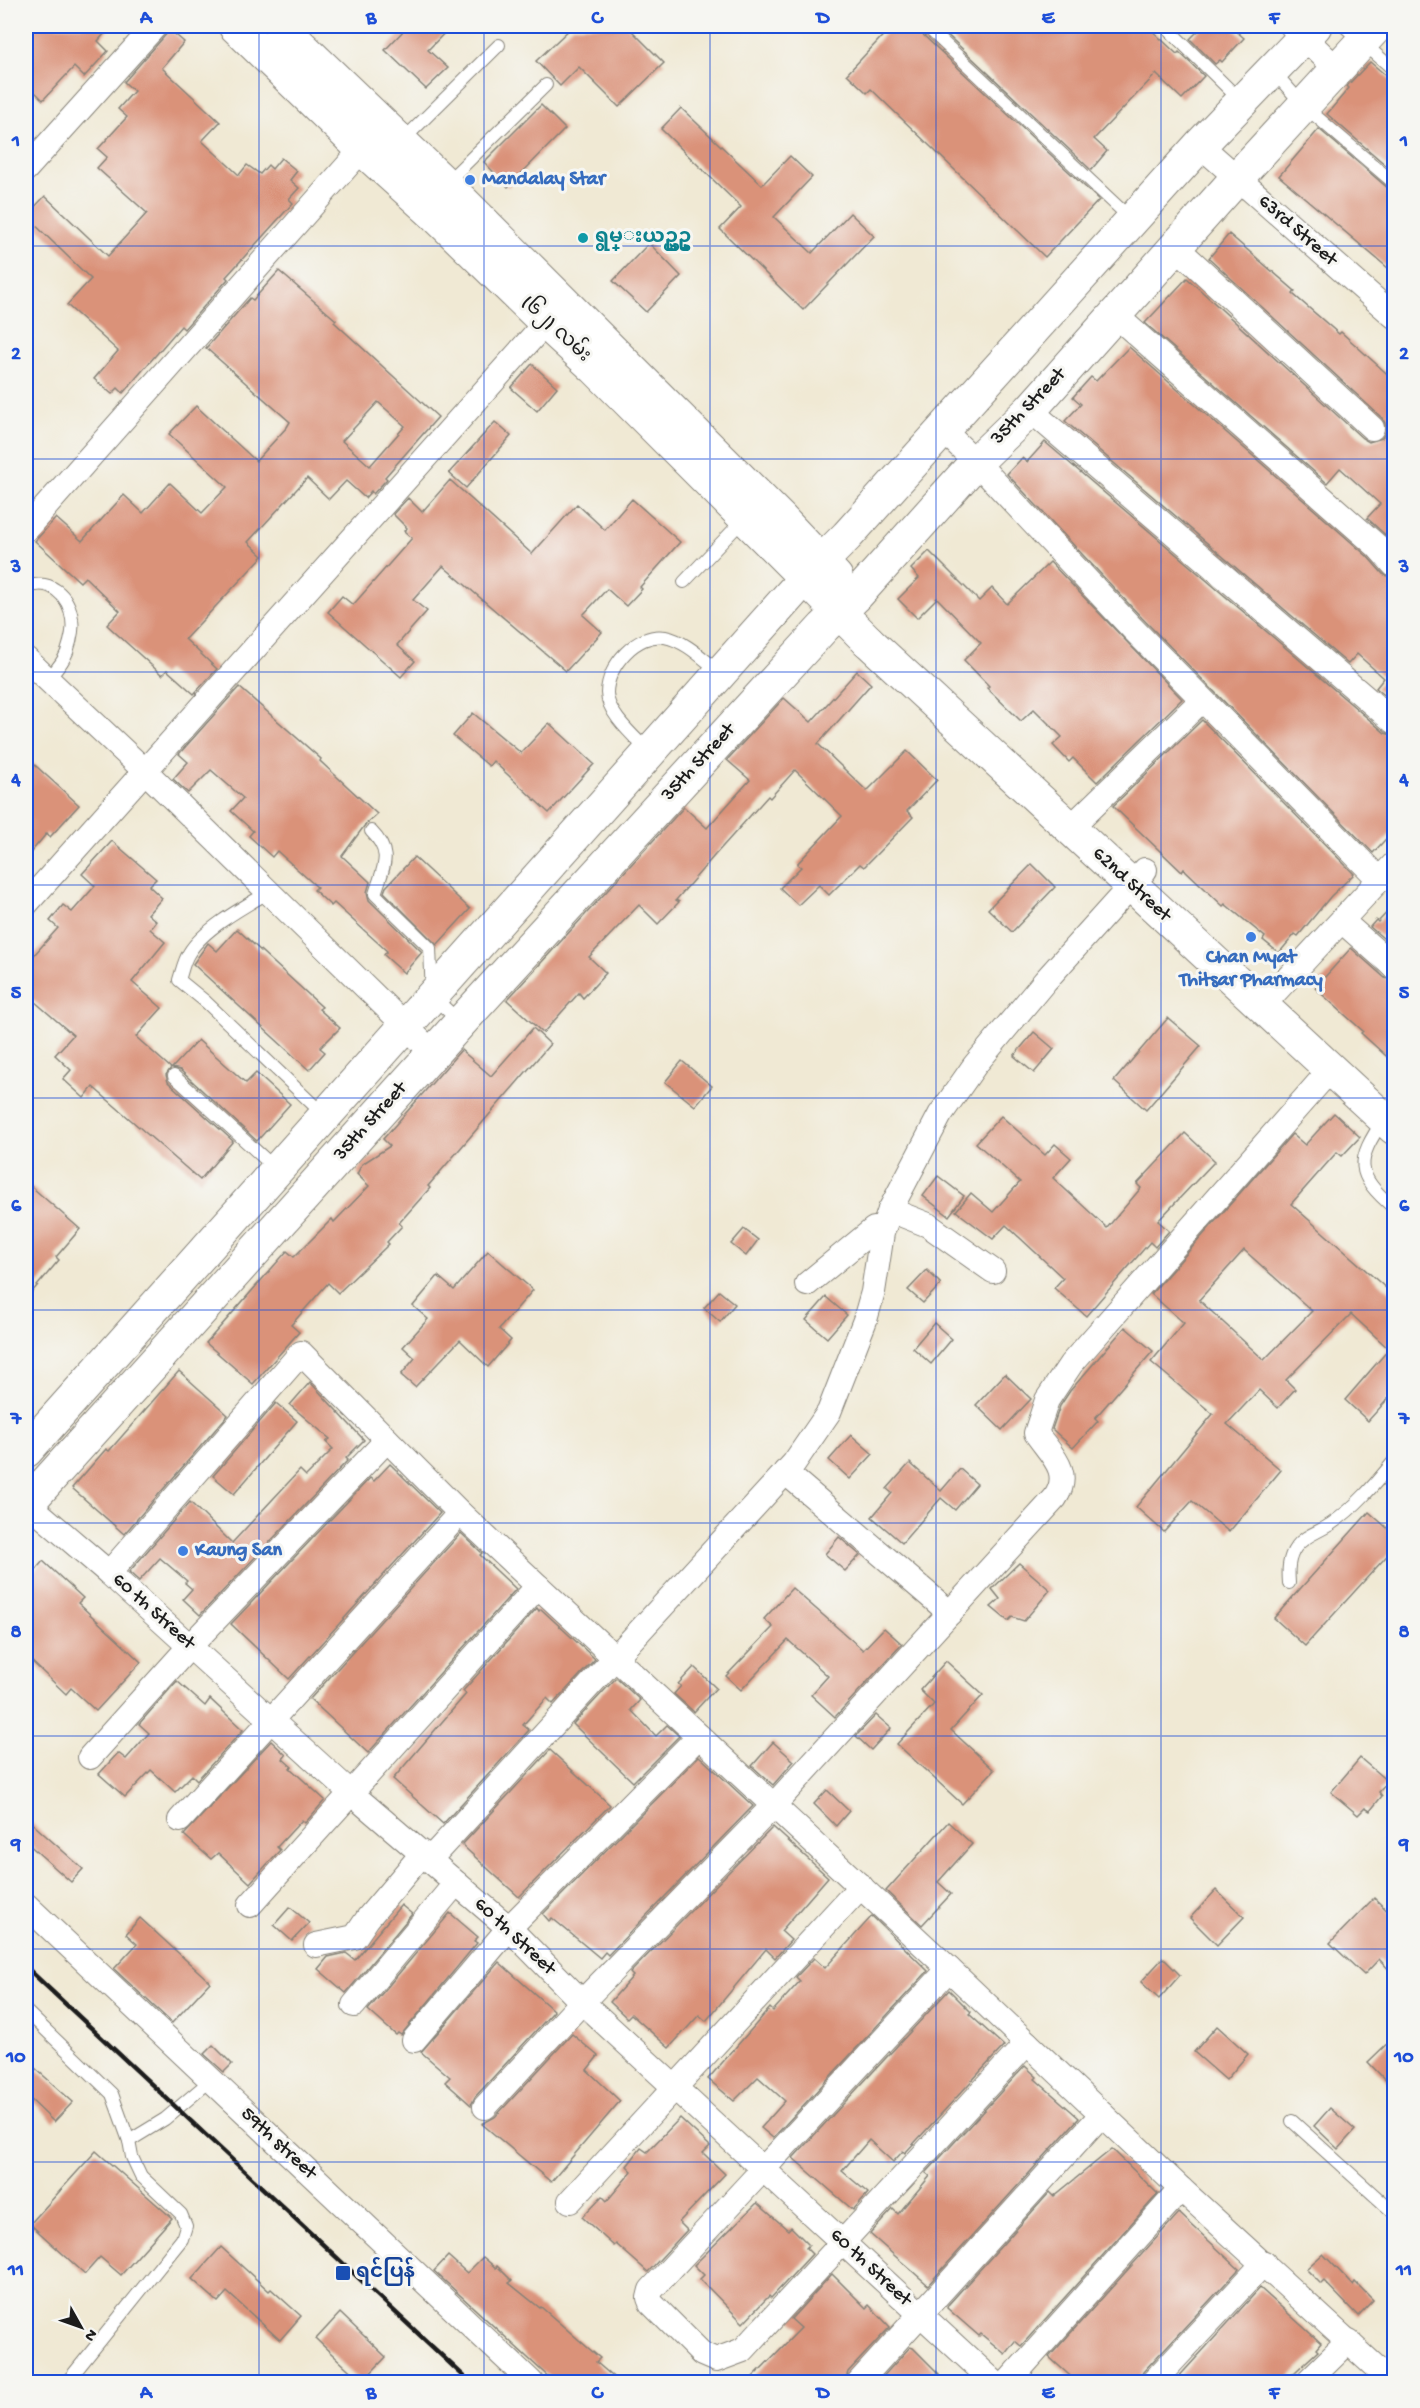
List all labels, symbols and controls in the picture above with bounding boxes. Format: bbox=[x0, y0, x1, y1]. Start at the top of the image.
text: A bbox=[139, 8, 154, 31]
text: B bbox=[365, 8, 377, 31]
text: C bbox=[591, 8, 605, 31]
text: D bbox=[814, 8, 830, 31]
text: E bbox=[1042, 8, 1056, 31]
text: F bbox=[1268, 8, 1281, 31]
text: 1 bbox=[11, 131, 20, 154]
text: 1 bbox=[1399, 131, 1408, 154]
place label: Mandalay Star bbox=[482, 169, 607, 192]
marker: Mandalay Star bbox=[463, 173, 477, 187]
street label: 63rd Street bbox=[1253, 190, 1343, 273]
place label: ရွမ္းယဥ္ယဥ္ bbox=[595, 227, 691, 251]
marker: ရွမ္းယဥ္ယဥ္ bbox=[576, 231, 590, 245]
street label: (၆၂) လမ်း bbox=[515, 288, 599, 369]
text: 2 bbox=[11, 344, 21, 367]
text: 2 bbox=[1399, 344, 1409, 367]
street label: 35th Street bbox=[986, 362, 1073, 451]
text: 3 bbox=[10, 557, 21, 580]
text: 3 bbox=[1398, 557, 1409, 580]
street label: 35th Street bbox=[657, 718, 742, 807]
text: 4 bbox=[10, 770, 21, 793]
text: 4 bbox=[1398, 770, 1409, 793]
street label: 62nd Street bbox=[1087, 843, 1176, 928]
marker: Chan Myat Thitsar Pharmacy bbox=[1244, 930, 1258, 944]
place label: Chan Myat Thitsar Pharmacy bbox=[1177, 947, 1323, 993]
text: 5 bbox=[11, 983, 22, 1006]
text: 5 bbox=[1399, 983, 1410, 1006]
street label: 35th Street bbox=[329, 1077, 414, 1167]
text: 6 bbox=[11, 1196, 22, 1219]
text: 6 bbox=[1399, 1196, 1410, 1219]
text: 7 bbox=[10, 1409, 23, 1432]
text: 7 bbox=[1398, 1409, 1411, 1432]
place label: Kaung San bbox=[194, 1540, 283, 1563]
marker: Kaung San bbox=[176, 1544, 190, 1558]
street label: 60 th Street bbox=[107, 1569, 200, 1656]
text: 8 bbox=[11, 1622, 22, 1645]
text: 8 bbox=[1399, 1622, 1410, 1645]
text: 9 bbox=[10, 1835, 21, 1858]
text: 9 bbox=[1398, 1835, 1409, 1858]
street label: 60 th Street bbox=[468, 1893, 561, 1982]
text: 10 bbox=[5, 2047, 26, 2070]
text: 10 bbox=[1393, 2047, 1414, 2070]
street label: 59th street bbox=[235, 2103, 322, 2186]
street label: 60 th Street bbox=[824, 2224, 917, 2313]
place label: ရင်ပြန် bbox=[356, 2257, 415, 2286]
text: 11 bbox=[7, 2260, 24, 2283]
text: 11 bbox=[1395, 2260, 1412, 2283]
marker: ရင်ပြန် bbox=[334, 2264, 352, 2282]
north arrow bbox=[51, 2297, 111, 2357]
text: N bbox=[79, 2324, 100, 2345]
text: A bbox=[139, 2383, 154, 2406]
text: B bbox=[365, 2383, 377, 2406]
text: C bbox=[591, 2383, 605, 2406]
text: D bbox=[814, 2383, 830, 2406]
text: E bbox=[1042, 2383, 1056, 2406]
text: F bbox=[1268, 2383, 1281, 2406]

